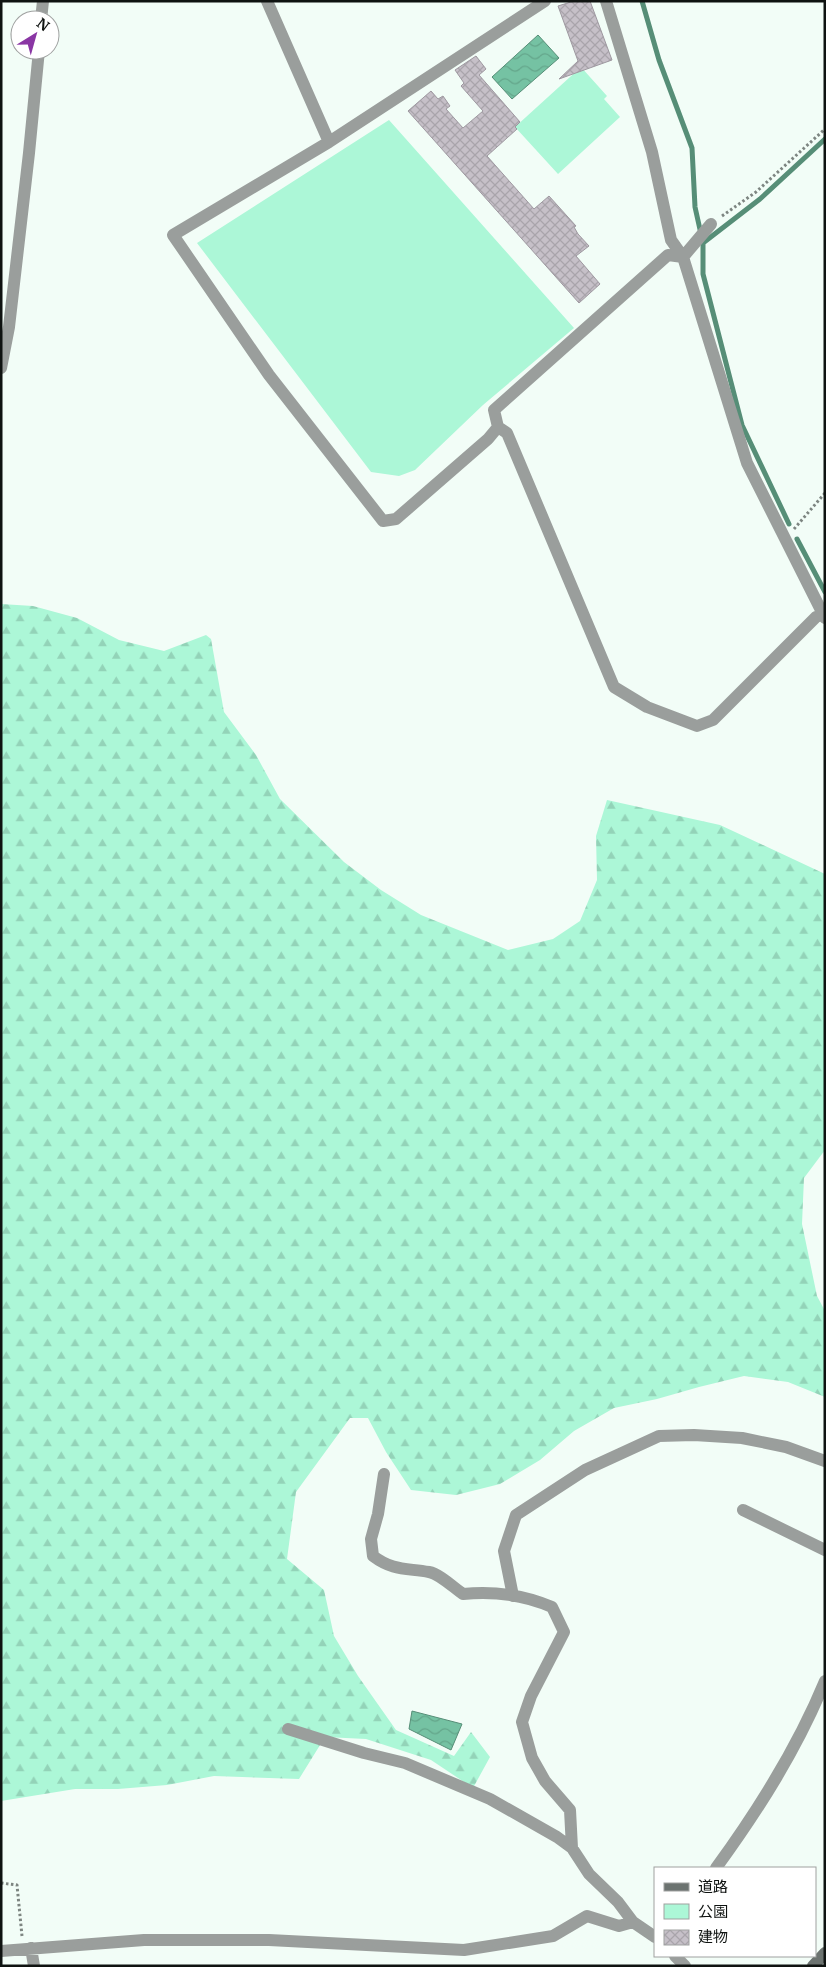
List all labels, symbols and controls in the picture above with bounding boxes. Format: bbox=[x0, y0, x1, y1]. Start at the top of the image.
north arrow bbox=[10, 10, 60, 60]
text: N bbox=[33, 14, 53, 35]
legend bbox=[654, 1867, 816, 1957]
text: 道路 bbox=[698, 1877, 728, 1896]
text: 公園 bbox=[698, 1902, 728, 1921]
text: 建物 bbox=[698, 1927, 728, 1946]

